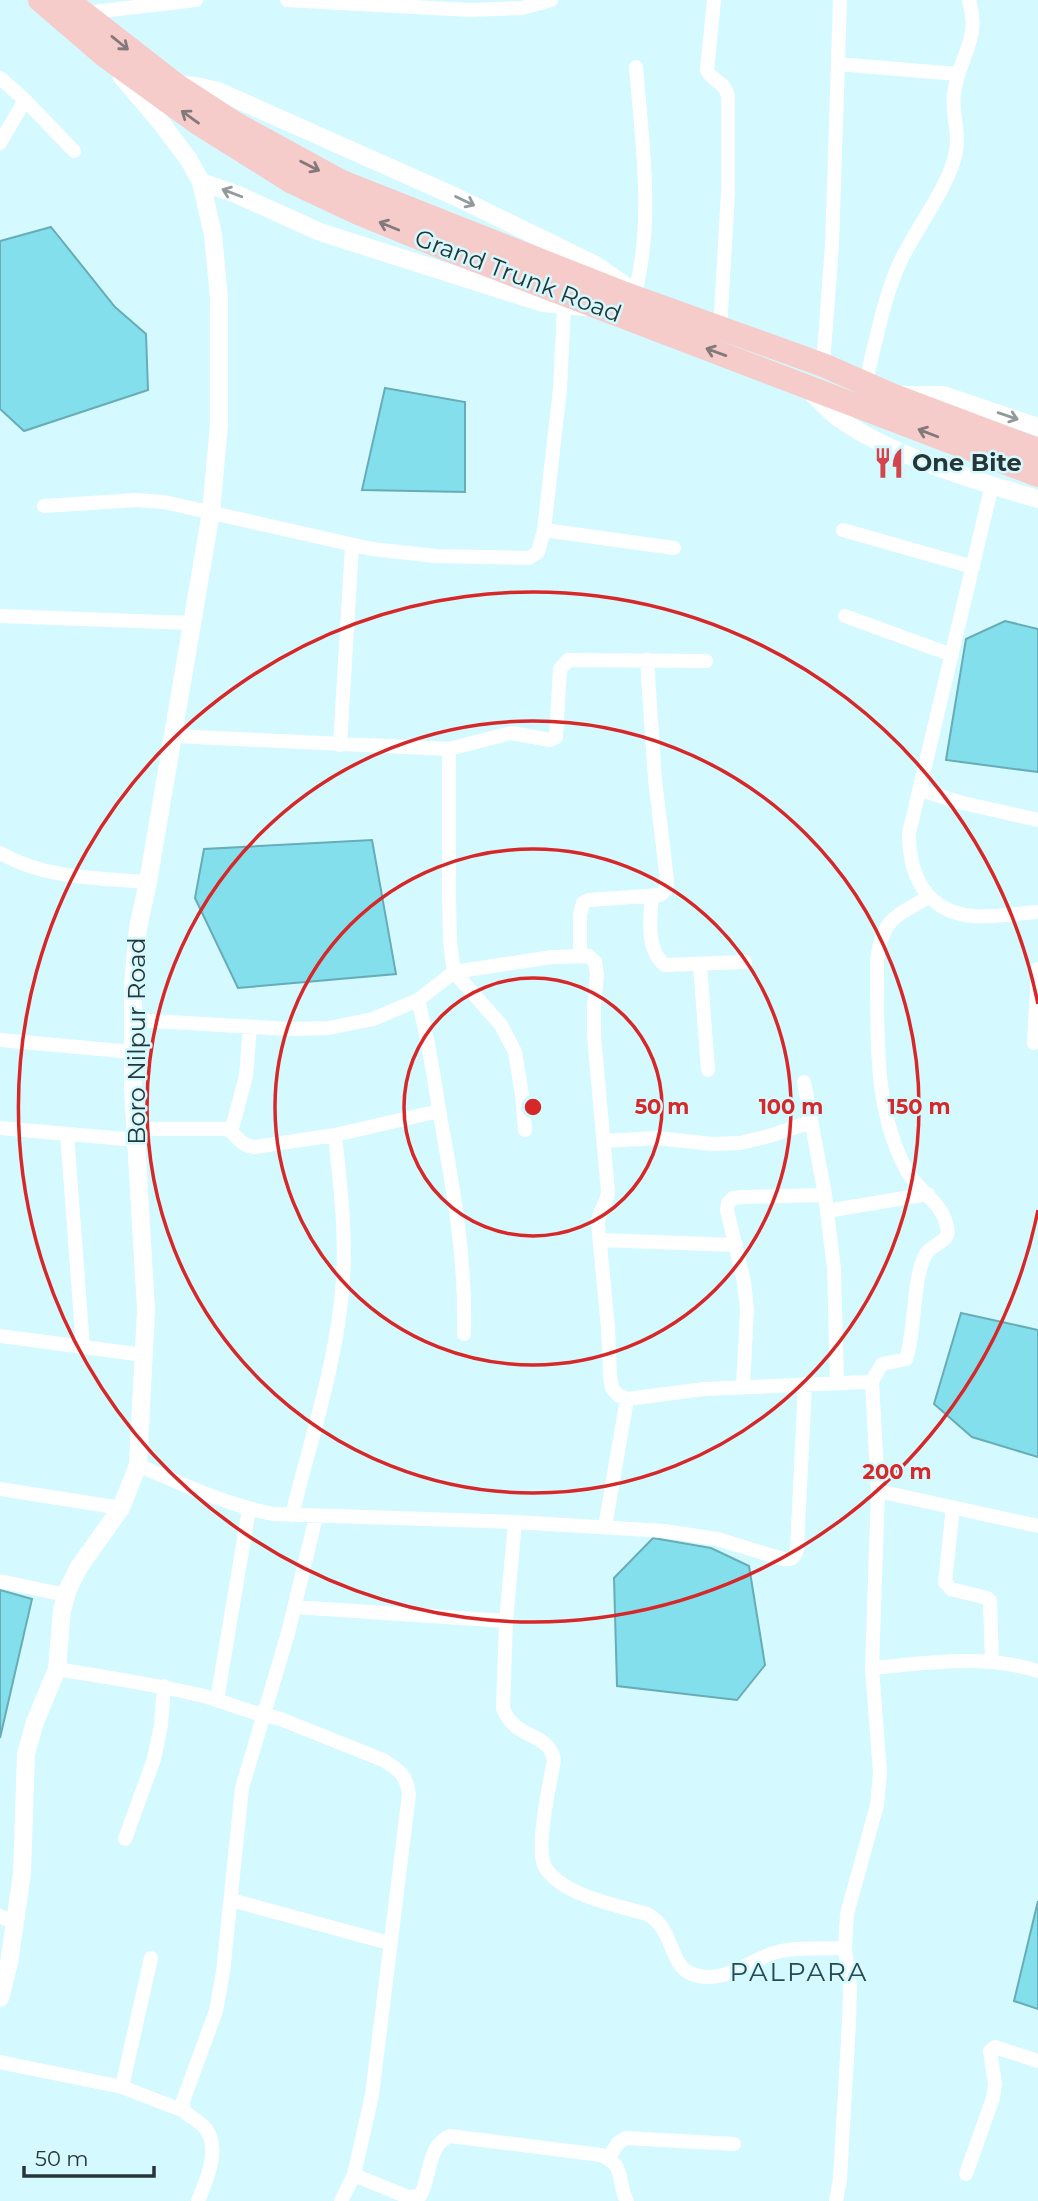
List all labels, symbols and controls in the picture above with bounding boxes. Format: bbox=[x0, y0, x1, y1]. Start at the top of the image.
one-way arrow bbox=[110, 35, 128, 50]
one-way arrow bbox=[181, 110, 200, 125]
one-way arrow bbox=[299, 160, 320, 174]
one-way arrow bbox=[222, 186, 243, 199]
one-way arrow bbox=[454, 195, 475, 209]
one-way arrow bbox=[379, 218, 401, 231]
street label: Grand Trunk Road bbox=[411, 223, 626, 328]
one-way arrow bbox=[705, 345, 727, 357]
one-way arrow bbox=[996, 411, 1018, 423]
one-way arrow bbox=[918, 426, 940, 438]
restaurant icon: One Bite bbox=[872, 446, 906, 480]
place label: One Bite bbox=[912, 448, 1022, 477]
street label: Boro Nilpur Road bbox=[122, 937, 151, 1145]
text: 50 m bbox=[635, 1094, 689, 1119]
text: 100 m bbox=[759, 1094, 823, 1119]
text: 150 m bbox=[888, 1094, 950, 1119]
centre of rings bbox=[521, 1095, 545, 1119]
text: 200 m bbox=[863, 1459, 931, 1484]
district label: PALPARA bbox=[729, 1956, 869, 1988]
scale bar bbox=[24, 2134, 154, 2178]
text: 50 m bbox=[35, 2146, 89, 2171]

